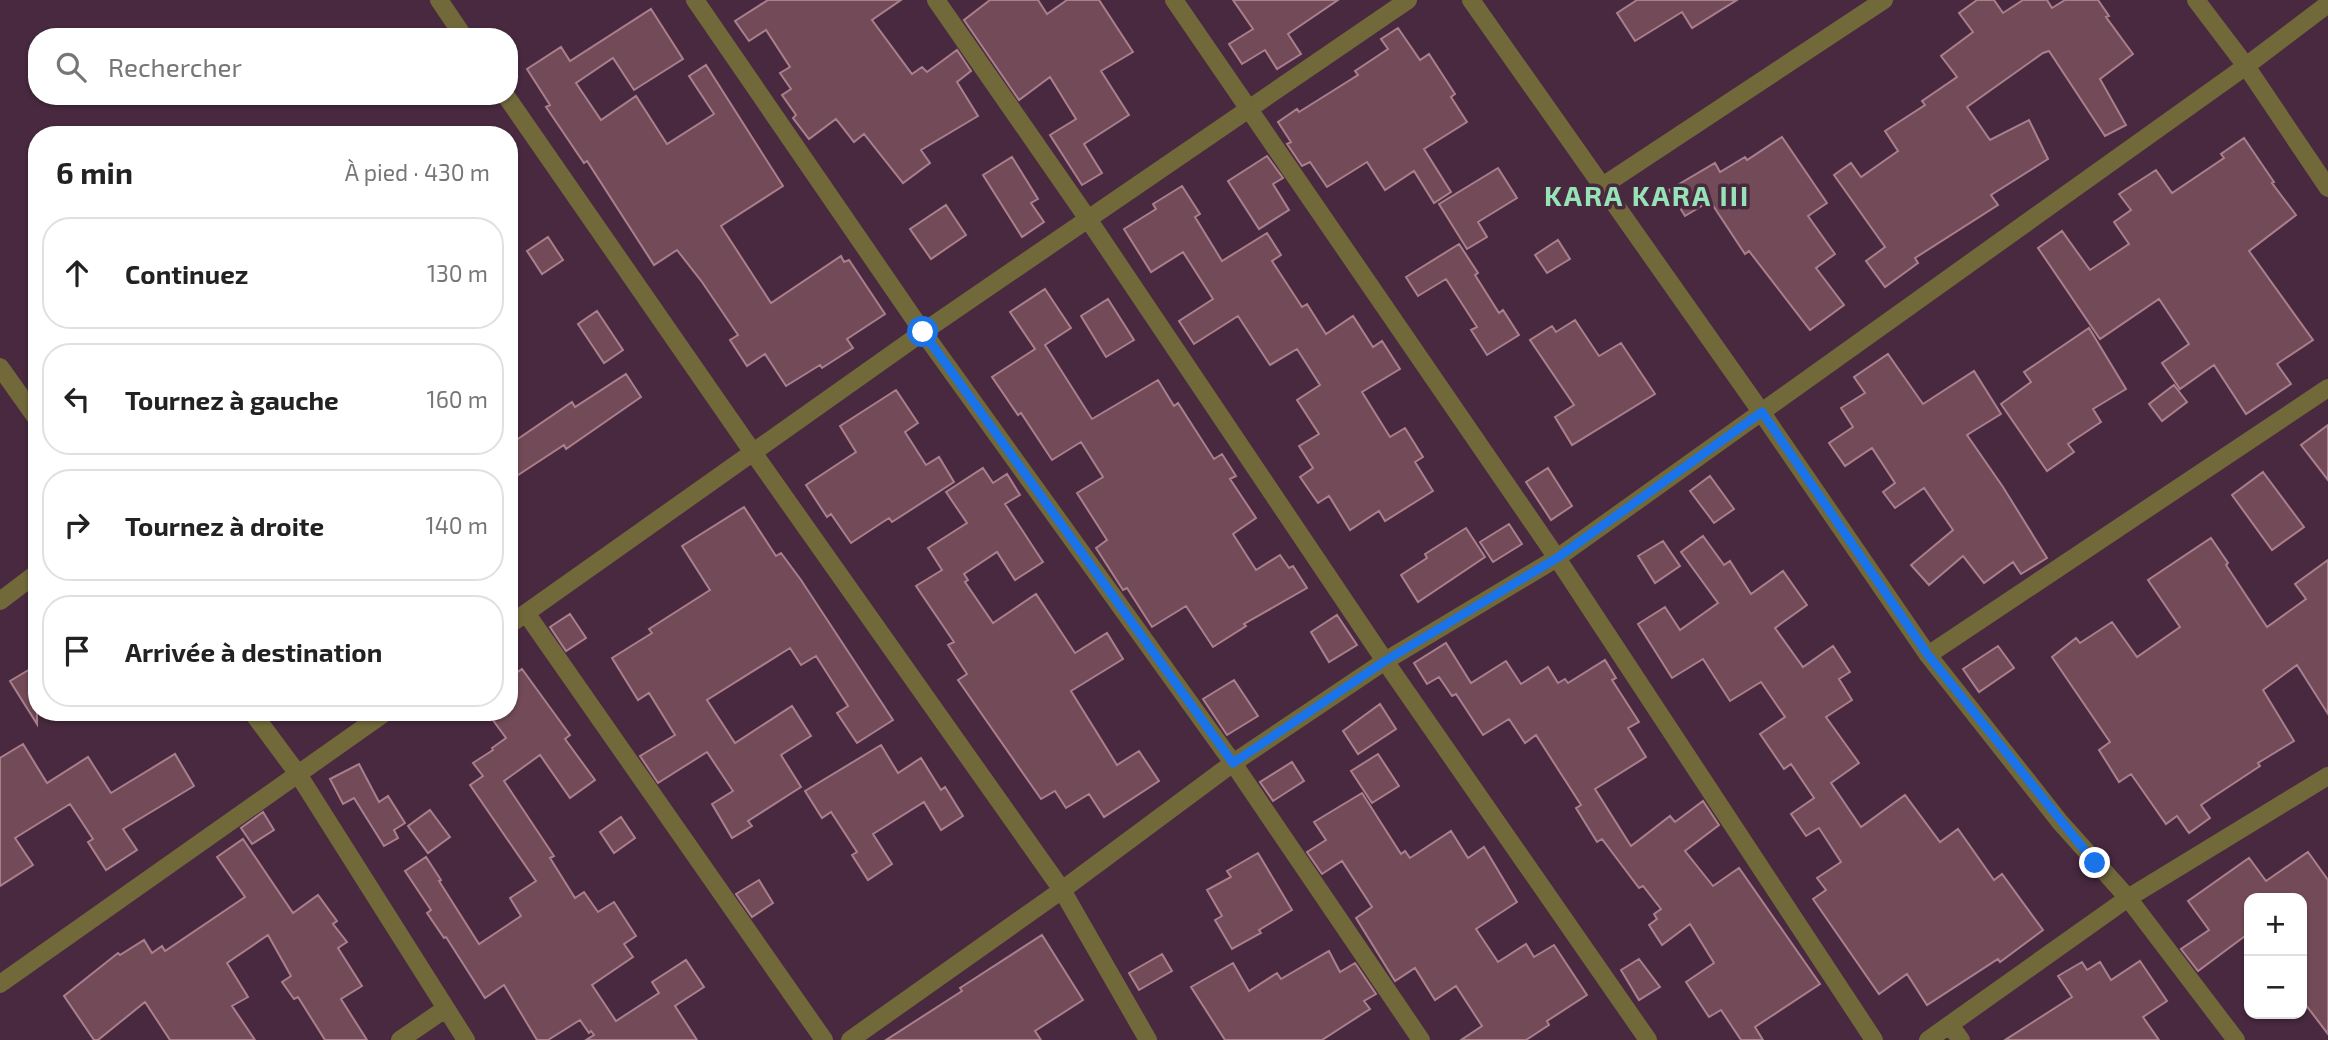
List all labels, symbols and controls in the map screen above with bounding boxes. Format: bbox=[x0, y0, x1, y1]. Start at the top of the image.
search box bbox=[28, 28, 518, 105]
icon: search bbox=[52, 48, 90, 86]
text: Rechercher bbox=[108, 51, 242, 82]
text: 6 min bbox=[56, 154, 133, 190]
text: À pied · 430 m bbox=[345, 158, 490, 186]
district label: KARA KARA III bbox=[1544, 178, 1750, 212]
icon: ahead bbox=[58, 254, 96, 292]
text: Continuez bbox=[125, 258, 248, 289]
text: 130 m bbox=[427, 259, 488, 287]
route start bbox=[907, 316, 938, 347]
icon: left bbox=[58, 380, 96, 418]
text: Tournez à gauche bbox=[125, 384, 339, 415]
text: 160 m bbox=[427, 385, 488, 413]
icon: right bbox=[58, 506, 96, 544]
text: Tournez à droite bbox=[125, 510, 324, 541]
text: 140 m bbox=[426, 511, 488, 539]
icon: arrive bbox=[58, 632, 96, 670]
text: Arrivée à destination bbox=[125, 636, 382, 667]
route end bbox=[2079, 847, 2110, 878]
map controls bbox=[2244, 893, 2307, 1019]
button: + bbox=[2244, 893, 2307, 956]
button: − bbox=[2244, 956, 2307, 1019]

